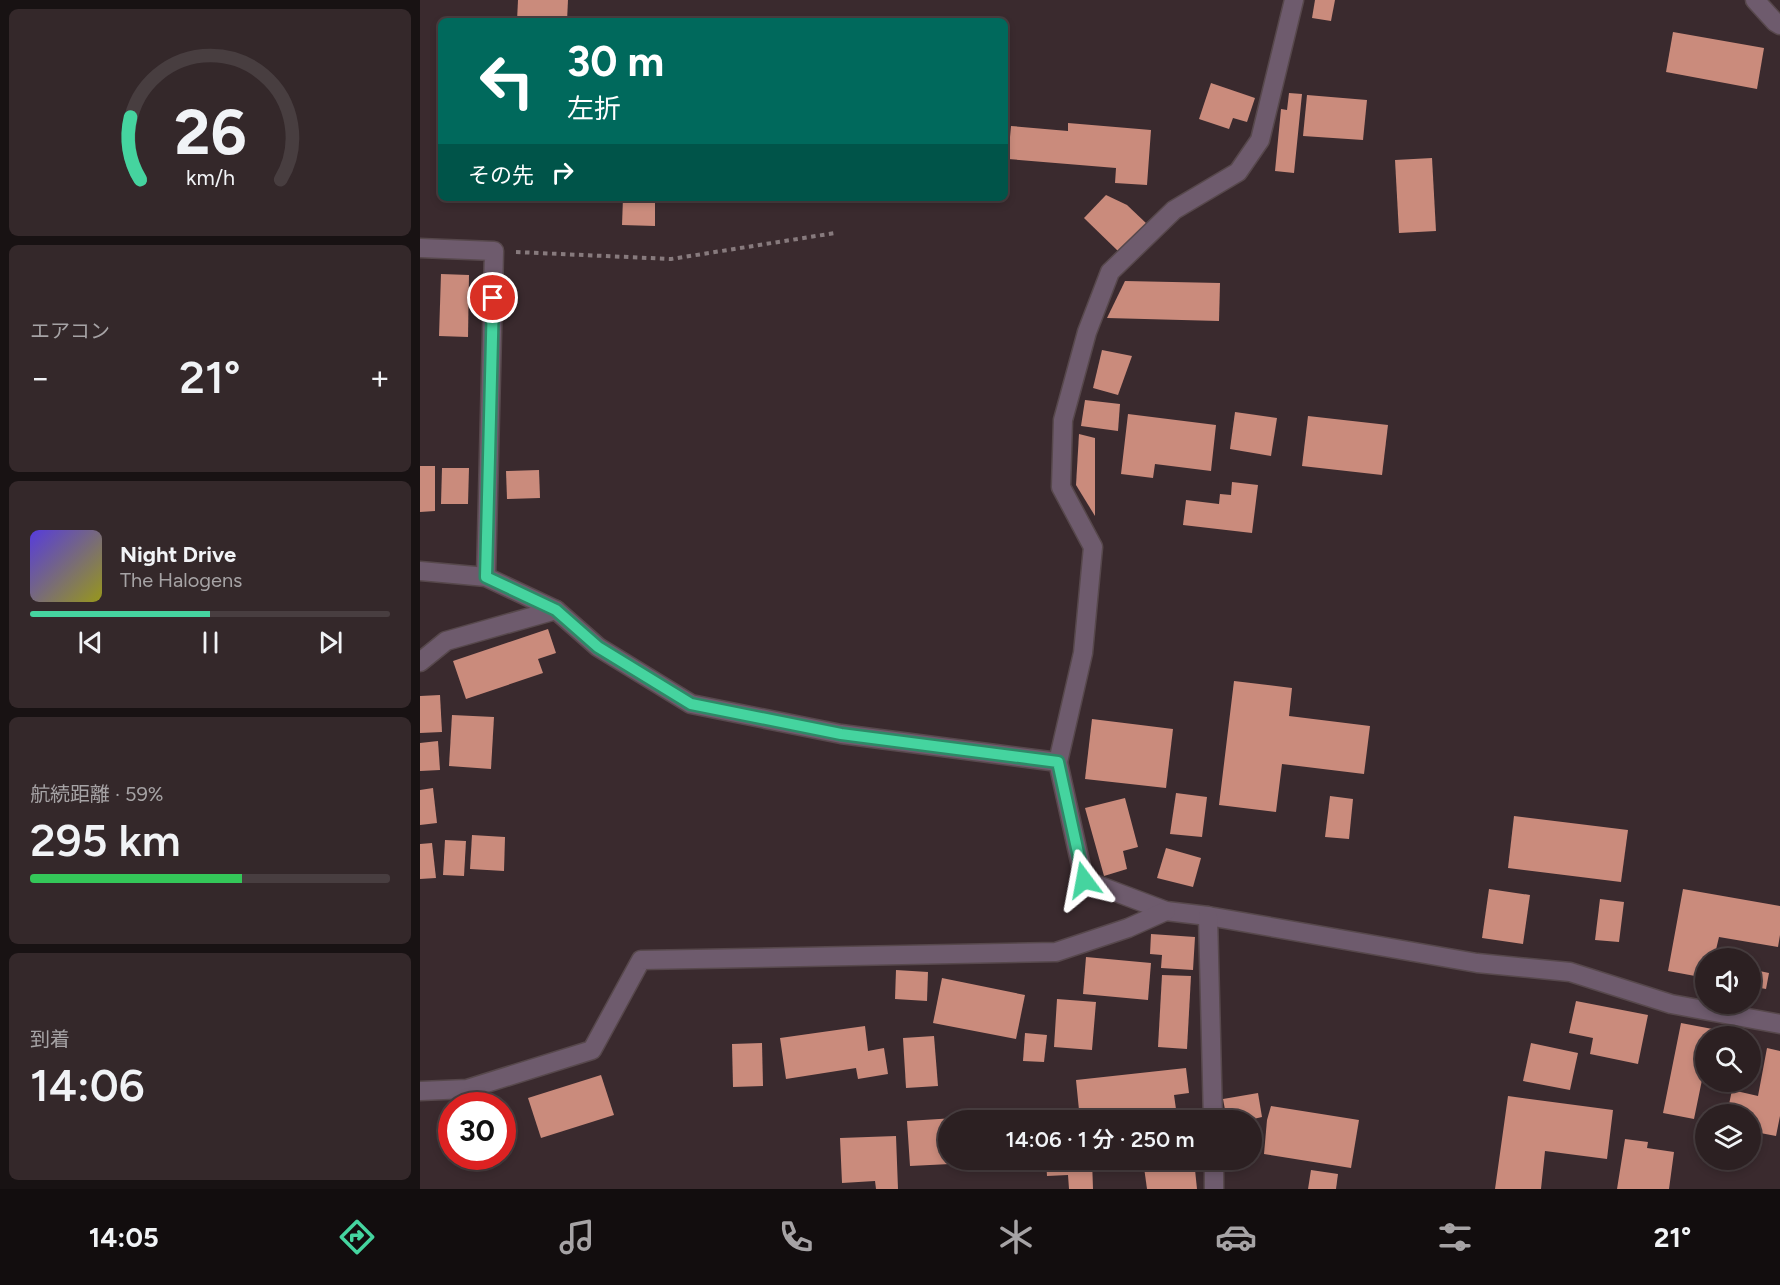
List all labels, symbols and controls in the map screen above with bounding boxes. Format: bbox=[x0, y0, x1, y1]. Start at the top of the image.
text: 30 m bbox=[567, 36, 664, 87]
icon: left bbox=[468, 42, 546, 120]
text: 左折 bbox=[567, 92, 621, 125]
text: 26 bbox=[174, 95, 246, 170]
icon: right bbox=[546, 156, 579, 189]
text: その先 bbox=[468, 162, 534, 189]
text: km/h bbox=[186, 165, 234, 190]
pin bbox=[467, 272, 518, 323]
icon: arrive bbox=[476, 281, 509, 314]
text: エアコン bbox=[30, 319, 110, 343]
text: 21° bbox=[179, 350, 241, 404]
text: − bbox=[30, 358, 51, 397]
text: + bbox=[369, 358, 390, 397]
text: Night Drive bbox=[120, 541, 236, 568]
text: The Halogens bbox=[120, 568, 242, 592]
icon: previous bbox=[74, 626, 107, 659]
icon: pause bbox=[194, 626, 227, 659]
icon: next bbox=[314, 626, 347, 659]
text: 航続距離 · 59% bbox=[30, 782, 164, 806]
text: 295 km bbox=[30, 813, 181, 867]
position arrow bbox=[1052, 848, 1116, 912]
map controls bbox=[1695, 948, 1761, 1170]
button: sound bbox=[1695, 948, 1761, 1014]
button: search bbox=[1695, 1026, 1761, 1092]
text: 到着 bbox=[30, 1027, 70, 1051]
text: 14:06 bbox=[30, 1058, 145, 1112]
speed limit sign: 30 bbox=[438, 1092, 516, 1170]
button: layers bbox=[1695, 1104, 1761, 1170]
text: 14:06 · 1 分 · 250 m bbox=[1006, 1126, 1194, 1153]
icon: directions bbox=[336, 1216, 378, 1258]
icon: music bbox=[556, 1216, 598, 1258]
icon: phone bbox=[775, 1216, 817, 1258]
icon: climate bbox=[995, 1216, 1037, 1258]
icon: car bbox=[1215, 1216, 1257, 1258]
icon: filters bbox=[1434, 1216, 1476, 1258]
text: 14:05 bbox=[89, 1221, 159, 1254]
text: 21° bbox=[1654, 1221, 1691, 1254]

